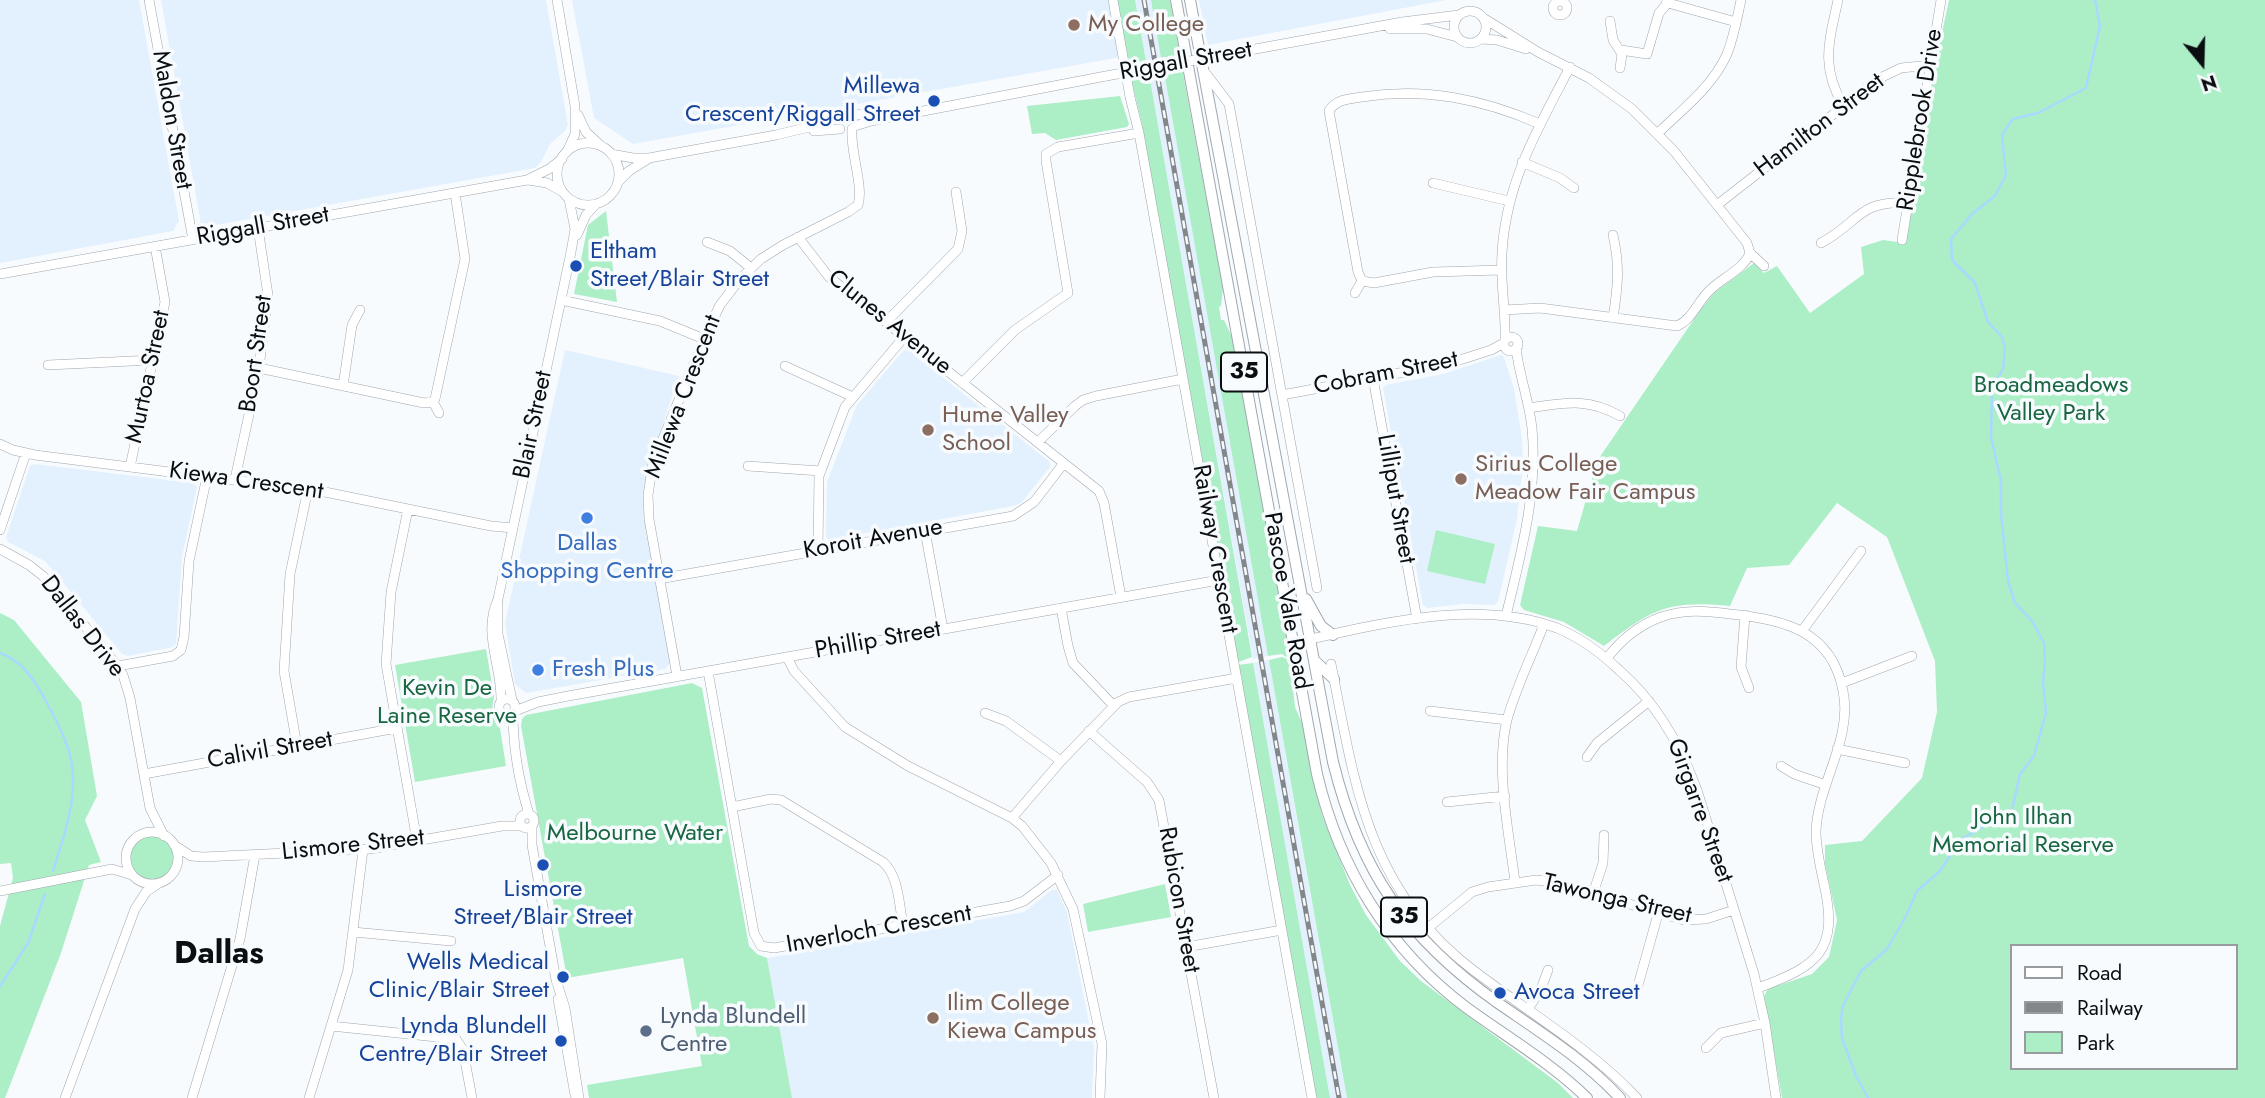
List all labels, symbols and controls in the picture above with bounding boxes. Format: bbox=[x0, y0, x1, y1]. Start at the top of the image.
place label: My College bbox=[1088, 11, 1204, 39]
marker: My College bbox=[1066, 17, 1082, 33]
street label: Ripplebrook Drive bbox=[1892, 27, 1950, 213]
north arrow bbox=[2167, 28, 2237, 98]
street label: Riggall Street bbox=[1117, 36, 1255, 88]
street label: Maldon Street bbox=[145, 48, 197, 192]
street label: Hamilton Street bbox=[1749, 68, 1891, 184]
text: N bbox=[2197, 68, 2221, 99]
place label: Millewa Crescent/Riggall Street bbox=[685, 73, 920, 129]
marker: Millewa Crescent/Riggall Street bbox=[926, 93, 942, 109]
street label: Riggall Street bbox=[194, 201, 332, 253]
place label: Eltham Street/Blair Street bbox=[590, 238, 769, 294]
marker: Eltham Street/Blair Street bbox=[568, 258, 584, 274]
street label: Clunes Avenue bbox=[821, 264, 957, 382]
street label: Boort Street bbox=[235, 294, 279, 414]
street label: Murtoa Street bbox=[121, 308, 177, 446]
street label: Millewa Crescent bbox=[640, 311, 728, 483]
street label: Cobram Street bbox=[1312, 346, 1460, 402]
road number: 35 bbox=[1221, 352, 1267, 392]
street label: Blair Street bbox=[509, 369, 559, 481]
park label: Broadmeadows Valley Park bbox=[1974, 372, 2128, 428]
place label: Hume Valley School bbox=[942, 402, 1069, 458]
marker: Hume Valley School bbox=[920, 422, 936, 438]
street label: Lilliput Street bbox=[1369, 432, 1421, 566]
place label: Sirius College Meadow Fair Campus bbox=[1475, 451, 1695, 507]
street label: Kiewa Crescent bbox=[167, 457, 325, 507]
street label: Railway Crescent bbox=[1185, 462, 1243, 636]
marker: Sirius College Meadow Fair Campus bbox=[1453, 471, 1469, 487]
marker: Dallas Shopping Centre bbox=[579, 510, 595, 526]
street label: Pascoe Vale Road bbox=[1256, 510, 1316, 692]
street label: Koroit Avenue bbox=[801, 514, 945, 566]
place label: Dallas Shopping Centre bbox=[500, 530, 674, 586]
street label: Dallas Drive bbox=[34, 571, 130, 683]
street label: Phillip Street bbox=[813, 616, 943, 666]
place label: Fresh Plus bbox=[552, 656, 654, 684]
marker: Fresh Plus bbox=[530, 662, 546, 678]
park label: Kevin De Laine Reserve bbox=[377, 675, 517, 731]
street label: Calivil Street bbox=[205, 726, 335, 776]
street label: Girgarre Street bbox=[1660, 735, 1738, 887]
park label: John Ilhan Memorial Reserve bbox=[1932, 804, 2114, 860]
park label: Melbourne Water bbox=[547, 820, 723, 848]
street label: Lismore Street bbox=[280, 824, 426, 868]
street label: Rubicon Street bbox=[1151, 825, 1205, 975]
marker: Lismore Street/Blair Street bbox=[535, 857, 551, 873]
street label: Tawonga Street bbox=[1540, 869, 1694, 931]
place label: Lismore Street/Blair Street bbox=[453, 876, 633, 932]
road number: 35 bbox=[1381, 898, 1427, 936]
street label: Inverloch Crescent bbox=[784, 900, 974, 960]
district label: Dallas bbox=[174, 936, 264, 974]
legend bbox=[2010, 944, 2237, 1070]
place label: Wells Medical Clinic/Blair Street bbox=[369, 949, 549, 1005]
text: Road bbox=[2077, 958, 2122, 988]
marker: Wells Medical Clinic/Blair Street bbox=[555, 969, 571, 985]
place label: Avoca Street bbox=[1514, 979, 1639, 1007]
marker: Avoca Street bbox=[1492, 985, 1508, 1001]
place label: Ilim College Kiewa Campus bbox=[947, 990, 1097, 1046]
text: Railway bbox=[2077, 993, 2143, 1023]
place label: Lynda Blundell Centre bbox=[660, 1003, 806, 1059]
marker: Ilim College Kiewa Campus bbox=[925, 1010, 941, 1026]
place label: Lynda Blundell Centre/Blair Street bbox=[359, 1013, 547, 1069]
marker: Lynda Blundell Centre bbox=[638, 1023, 654, 1039]
text: Park bbox=[2077, 1028, 2114, 1058]
marker: Lynda Blundell Centre/Blair Street bbox=[553, 1033, 569, 1049]

